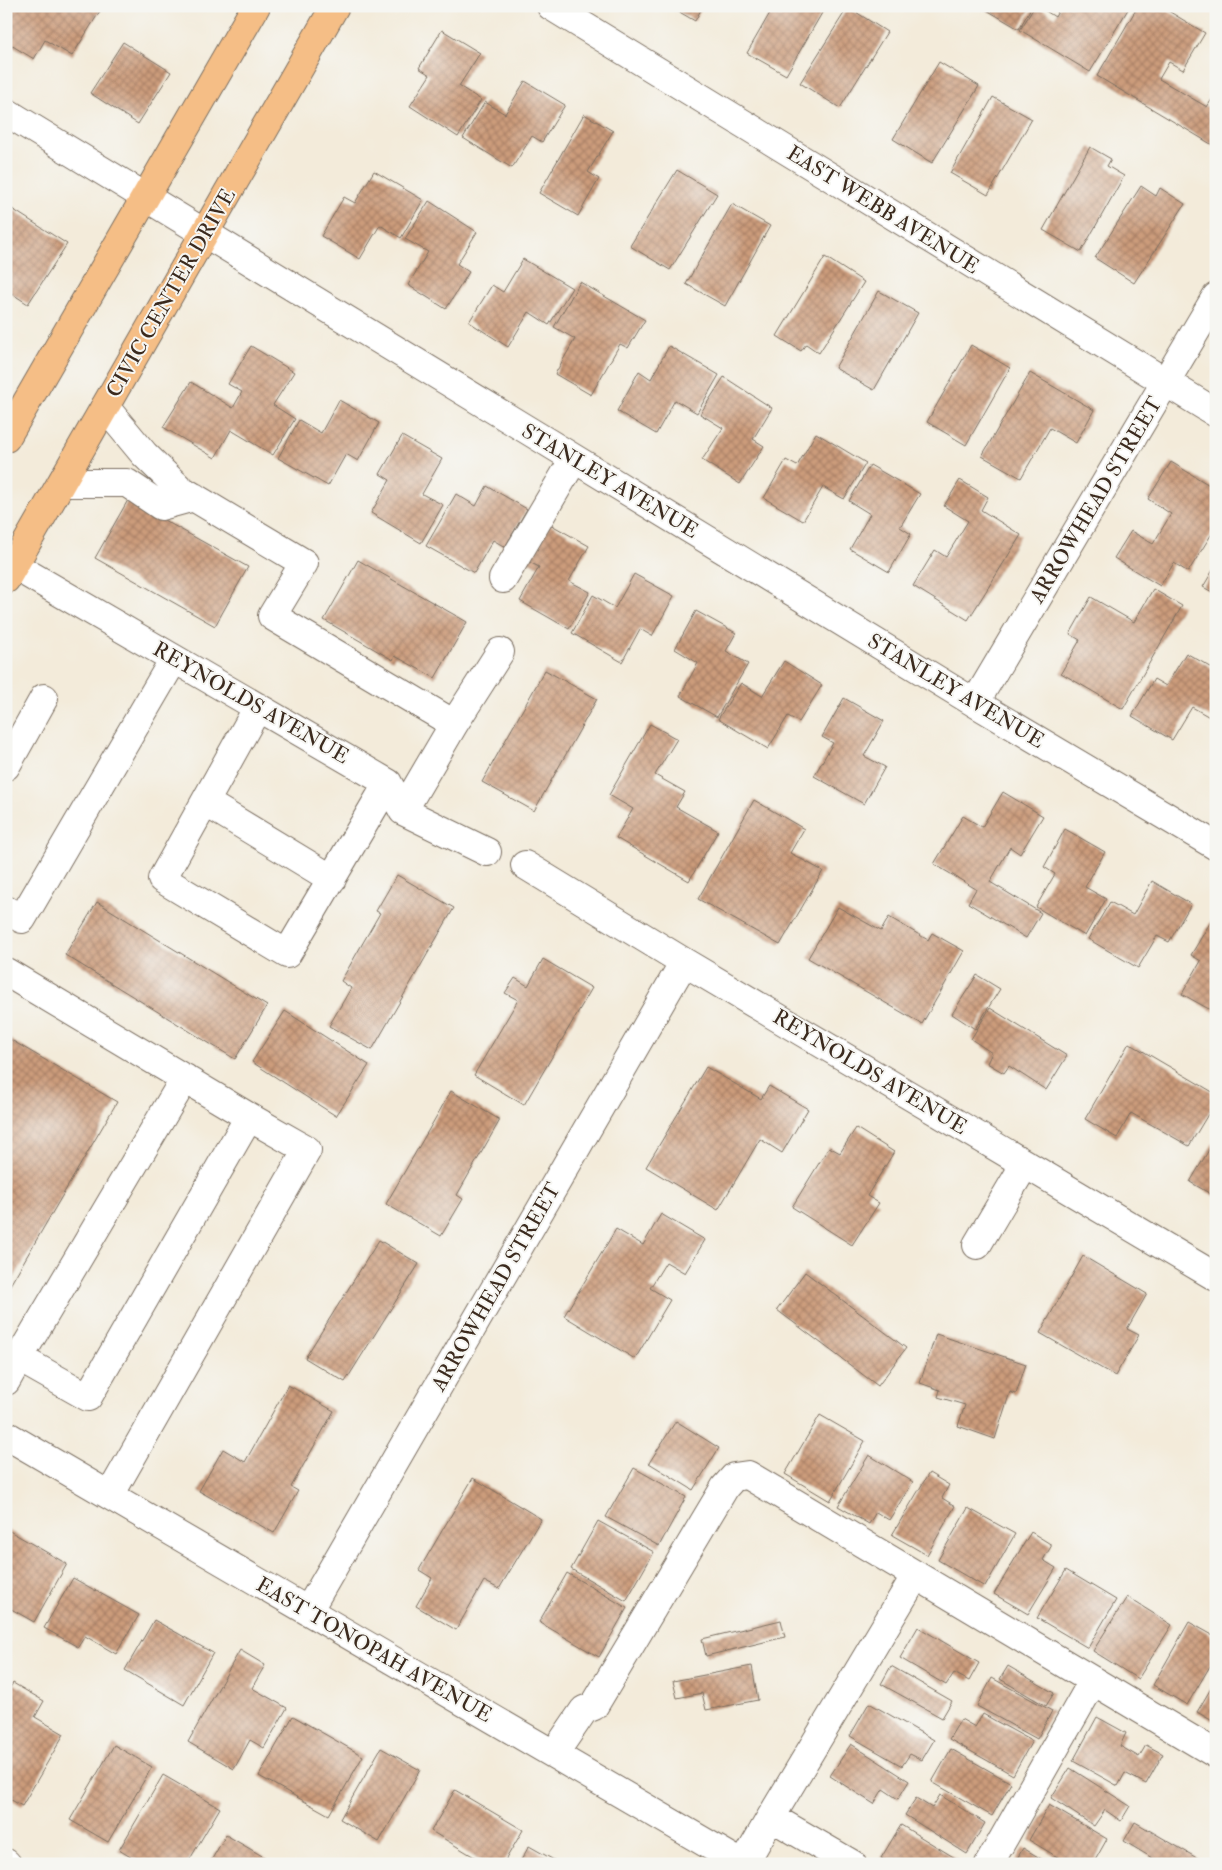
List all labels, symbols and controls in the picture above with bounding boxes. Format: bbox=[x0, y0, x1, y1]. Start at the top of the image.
street label: EAST WEBB AVENUE bbox=[782, 140, 984, 280]
street label: CIVIC CENTER DRIVE bbox=[100, 184, 242, 402]
street label: ARROWHEAD STREET bbox=[1023, 391, 1169, 609]
street label: STANLEY AVENUE bbox=[517, 418, 703, 544]
street label: STANLEY AVENUE bbox=[863, 628, 1049, 754]
street label: REYNOLDS AVENUE bbox=[148, 636, 354, 770]
street label: REYNOLDS AVENUE bbox=[768, 1003, 972, 1141]
street label: ARROWHEAD STREET bbox=[425, 1178, 567, 1397]
street label: EAST TONOPAH AVENUE bbox=[251, 1571, 497, 1729]

